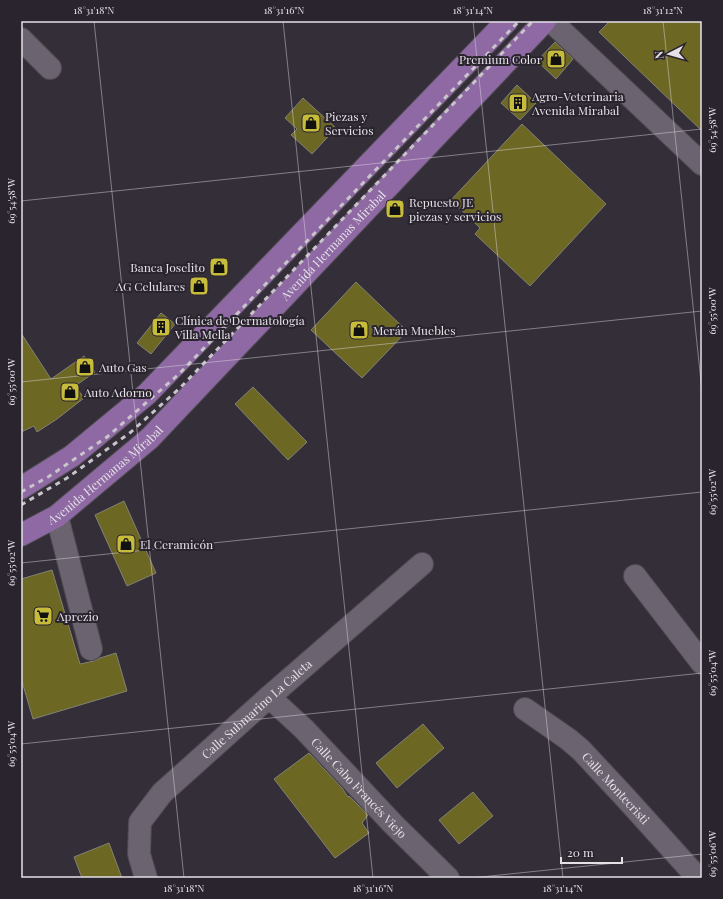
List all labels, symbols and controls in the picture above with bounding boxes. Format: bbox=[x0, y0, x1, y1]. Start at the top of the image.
text: 18°31'18"N bbox=[74, 3, 114, 17]
text: 18°31'16"N bbox=[264, 3, 304, 17]
text: 18°31'14"N bbox=[453, 3, 493, 17]
text: 18°31'12"N bbox=[643, 3, 683, 17]
north arrow bbox=[649, 34, 689, 74]
shop icon: Premium Color bbox=[545, 48, 567, 70]
text: N bbox=[651, 50, 666, 60]
place label: Premium Color bbox=[459, 51, 543, 67]
place label: Agro-Veterinaria Avenida Mirabal bbox=[531, 88, 624, 118]
building icon: Agro-Veterinaria Avenida Mirabal bbox=[507, 92, 529, 114]
text: 69°54'58"W bbox=[705, 106, 719, 153]
place label: Piezas y Servicios bbox=[325, 108, 374, 138]
shop icon: Piezas y Servicios bbox=[300, 112, 322, 134]
text: 69°54'58"W bbox=[4, 177, 18, 224]
street label: Avenida Hermanas Mirabal bbox=[276, 186, 389, 304]
place label: Repuesto JE piezas y servicios bbox=[409, 194, 501, 224]
shop icon: Repuesto JE piezas y servicios bbox=[384, 198, 406, 220]
shop icon: Banca Joselito bbox=[208, 256, 230, 278]
place label: Banca Joselito bbox=[130, 259, 205, 275]
shop icon: AG Celulares bbox=[188, 275, 210, 297]
place label: AG Celulares bbox=[114, 278, 185, 294]
text: 69°55'00"W bbox=[705, 286, 719, 335]
place label: Clínica de Dermatología Villa Mella bbox=[174, 312, 305, 342]
building icon: Clínica de Dermatología Villa Mella bbox=[150, 316, 172, 338]
shop icon: Merán Muebles bbox=[348, 319, 370, 341]
place label: Merán Muebles bbox=[373, 322, 456, 338]
shop icon: Auto Gas bbox=[74, 356, 96, 378]
text: 69°55'00"W bbox=[4, 357, 18, 406]
place label: Auto Gas bbox=[98, 359, 147, 375]
shop icon: Auto Adorno bbox=[59, 381, 81, 403]
place label: Auto Adorno bbox=[83, 384, 152, 400]
street label: Avenida Hermanas Mirabal bbox=[44, 421, 166, 528]
text: 69°55'02"W bbox=[705, 468, 719, 515]
shop icon: El Ceramicón bbox=[115, 533, 137, 555]
place label: El Ceramicón bbox=[140, 536, 213, 552]
text: 69°55'02"W bbox=[4, 539, 18, 586]
supermarket icon: Aprezio bbox=[32, 605, 54, 627]
place label: Aprezio bbox=[56, 608, 99, 624]
text: 69°55'04"W bbox=[705, 649, 719, 696]
street label: Calle Submarino La Caleta bbox=[198, 656, 315, 762]
text: 69°55'04"W bbox=[4, 720, 18, 767]
street label: Calle Cabo Francés Viejo bbox=[308, 734, 411, 842]
street label: Calle Montecristi bbox=[579, 748, 653, 828]
text: 69°55'06"W bbox=[705, 830, 719, 877]
scale bar bbox=[561, 839, 622, 865]
text: 20 m bbox=[567, 844, 594, 860]
text: 18°31'18"N bbox=[164, 881, 204, 895]
text: 18°31'16"N bbox=[353, 881, 393, 895]
text: 18°31'14"N bbox=[543, 881, 583, 895]

